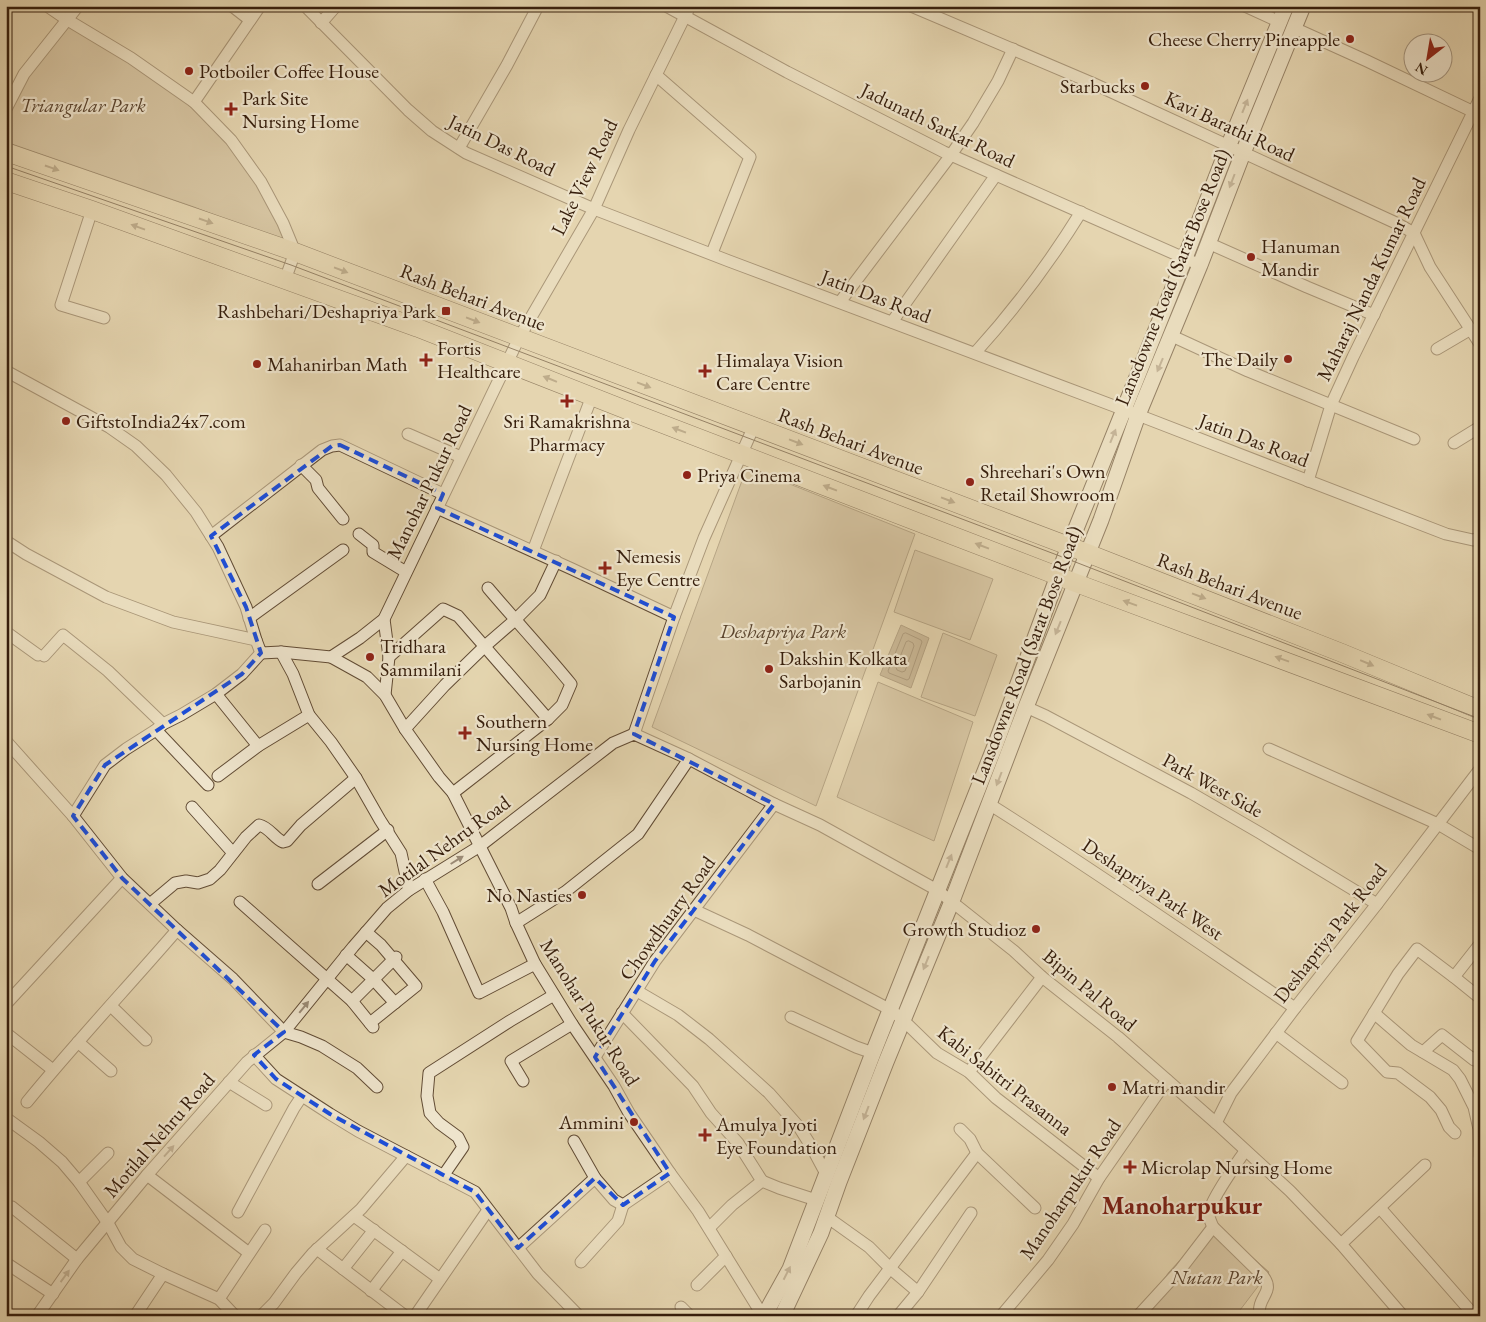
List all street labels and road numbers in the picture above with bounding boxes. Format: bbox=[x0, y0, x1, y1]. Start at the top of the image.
street label: Jadunath Sarkar Road bbox=[855, 76, 1020, 174]
street label: Kavi Barathi Road bbox=[1161, 85, 1300, 168]
street label: Jatin Das Road bbox=[442, 107, 561, 182]
street label: Lake View Road bbox=[545, 114, 624, 239]
street label: Lansdowne Road (Sarat Bose Road) bbox=[1108, 145, 1236, 409]
street label: Maharaj Nanda Kumar Road bbox=[1310, 172, 1432, 385]
street label: Rash Behari Avenue bbox=[397, 257, 550, 337]
street label: Jatin Das Road bbox=[815, 262, 936, 329]
street label: Manohar Pukur Road bbox=[380, 400, 478, 564]
street label: Rash Behari Avenue bbox=[775, 401, 928, 481]
street label: Jatin Das Road bbox=[1193, 406, 1314, 473]
street label: Lansdowne Road (Sarat Bose Road) bbox=[965, 522, 1087, 788]
street label: Rash Behari Avenue bbox=[1154, 546, 1307, 626]
street label: Park West Side bbox=[1158, 747, 1268, 823]
street label: Motilal Nehru Road bbox=[373, 789, 516, 903]
street label: Deshapriya Park West bbox=[1077, 832, 1229, 946]
street label: Chowdhuary Road bbox=[613, 850, 721, 985]
street label: Deshapriya Park Road bbox=[1267, 857, 1393, 1008]
street label: Manohar Pukur Road bbox=[534, 934, 646, 1091]
street label: Bipin Pal Road bbox=[1038, 943, 1143, 1038]
street label: Kabi Sabitri Prasanna bbox=[932, 1019, 1078, 1141]
street label: Motilal Nehru Road bbox=[98, 1066, 221, 1203]
street label: Manoharpukur Road bbox=[1013, 1113, 1127, 1264]

